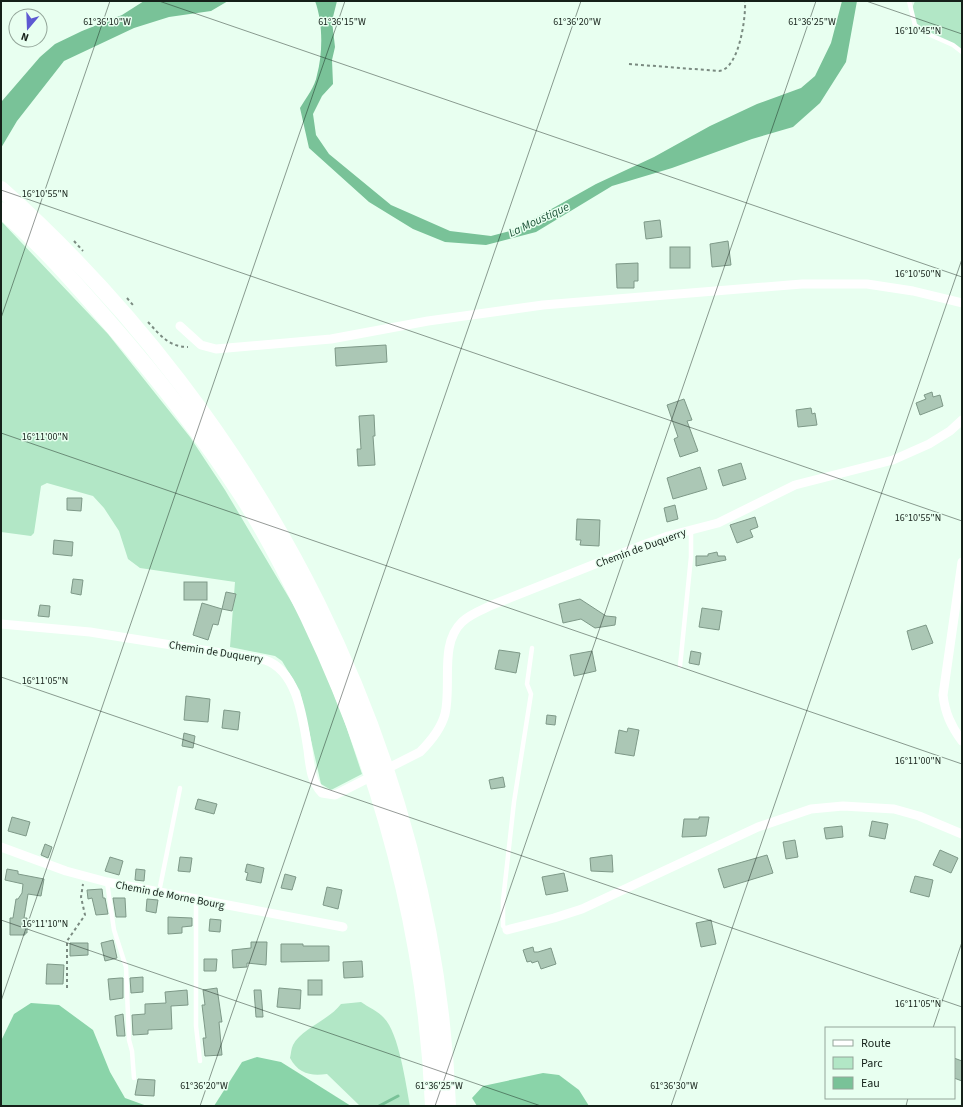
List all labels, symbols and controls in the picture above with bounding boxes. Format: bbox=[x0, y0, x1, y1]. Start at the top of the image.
north arrow bbox=[8, 8, 48, 48]
text: 61°36'10"W bbox=[83, 15, 131, 29]
text: 61°36'15"W bbox=[318, 15, 366, 29]
text: 61°36'20"W bbox=[553, 15, 601, 29]
text: 61°36'25"W bbox=[788, 15, 836, 29]
text: 16°10'45"N bbox=[895, 24, 941, 38]
text: N bbox=[19, 29, 31, 45]
text: 16°10'55"N bbox=[22, 187, 68, 201]
water label: La Moustique bbox=[506, 198, 572, 241]
text: 16°10'50"N bbox=[895, 267, 941, 281]
text: 16°11'00"N bbox=[22, 430, 68, 444]
text: 16°10'55"N bbox=[895, 511, 941, 525]
street label: Chemin de Duquerry bbox=[594, 525, 688, 571]
street label: Chemin de Duquerry bbox=[168, 637, 264, 667]
text: 16°11'05"N bbox=[22, 674, 68, 688]
text: 16°11'00"N bbox=[895, 754, 941, 768]
street label: Chemin de Morne Bourg bbox=[114, 877, 226, 913]
text: 16°11'10"N bbox=[22, 917, 68, 931]
text: 16°11'05"N bbox=[895, 997, 941, 1011]
legend bbox=[825, 1027, 955, 1099]
text: Route bbox=[861, 1035, 891, 1052]
text: Parc bbox=[861, 1055, 883, 1072]
text: Eau bbox=[861, 1075, 880, 1092]
text: 61°36'20"W bbox=[180, 1079, 228, 1093]
text: 61°36'25"W bbox=[415, 1079, 463, 1093]
text: 61°36'30"W bbox=[650, 1079, 698, 1093]

